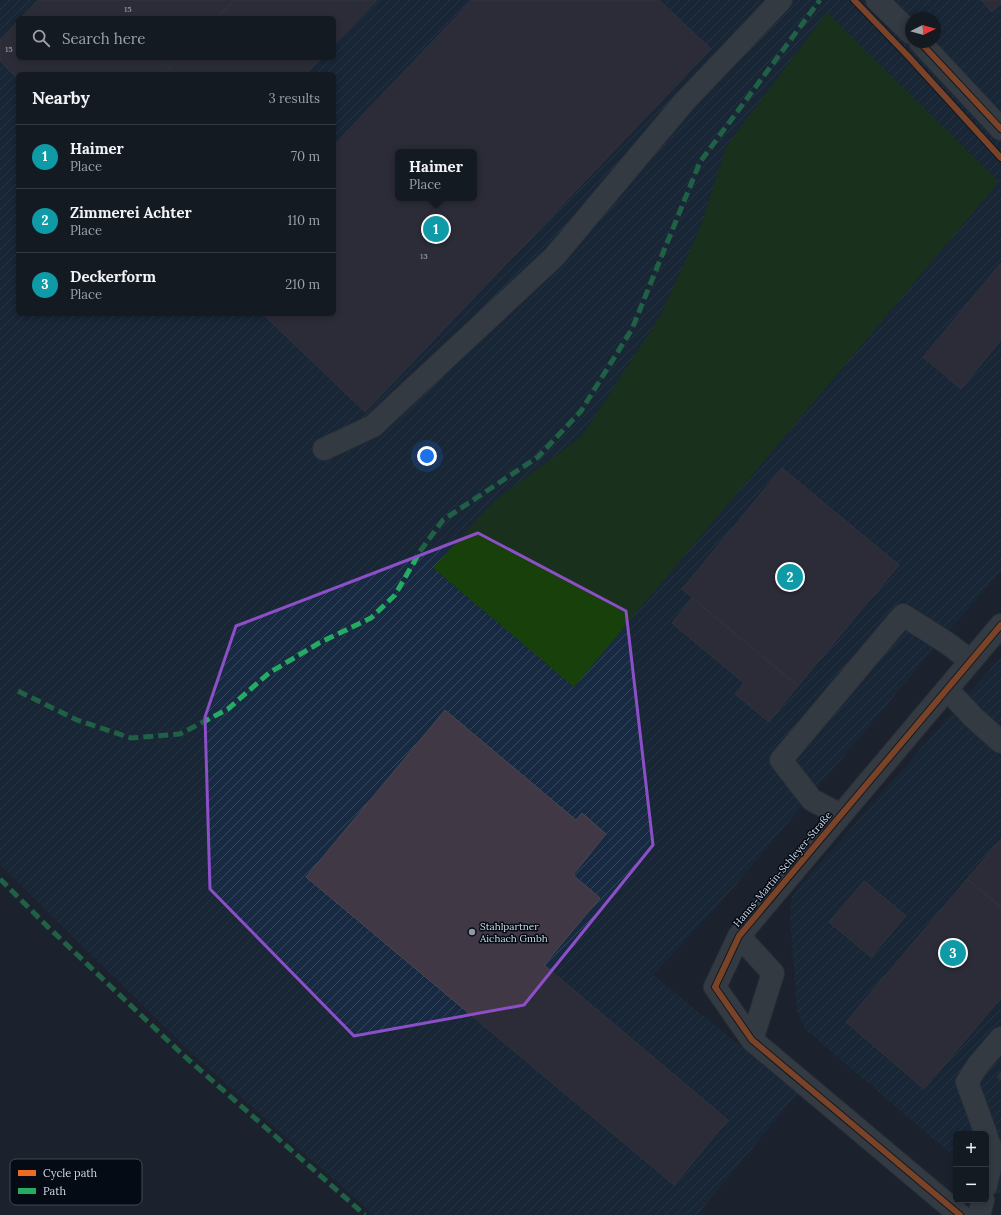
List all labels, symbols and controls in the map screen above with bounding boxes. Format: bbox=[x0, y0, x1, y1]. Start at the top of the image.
house number: 15 bbox=[124, 4, 132, 14]
north arrow bbox=[905, 12, 941, 48]
search box bbox=[16, 16, 336, 60]
icon: search bbox=[30, 27, 52, 49]
text: Search here bbox=[62, 29, 145, 48]
house number: 15 bbox=[5, 44, 13, 54]
text: Nearby bbox=[32, 87, 90, 109]
text: 3 results bbox=[268, 90, 320, 107]
text: Haimer bbox=[70, 139, 124, 158]
text: 1 bbox=[42, 148, 48, 165]
text: 70 m bbox=[291, 148, 320, 165]
popup bbox=[395, 149, 477, 201]
text: Haimer bbox=[409, 157, 463, 176]
text: Place bbox=[70, 158, 102, 175]
text: Place bbox=[409, 176, 441, 193]
text: Zimmerei Achter bbox=[70, 203, 192, 222]
text: 2 bbox=[42, 212, 48, 229]
text: 110 m bbox=[287, 212, 320, 229]
pin: 1 bbox=[423, 214, 449, 244]
text: Place bbox=[70, 222, 102, 239]
house number: 13 bbox=[420, 251, 428, 261]
text: Deckerform bbox=[70, 267, 156, 286]
text: 3 bbox=[41, 276, 49, 293]
text: 210 m bbox=[285, 276, 320, 293]
text: Place bbox=[70, 286, 102, 303]
your location bbox=[417, 446, 437, 466]
pin: 2 bbox=[777, 562, 803, 592]
street label: Hanns-Martin-Schleyer-Straße bbox=[730, 809, 835, 930]
place label: Stahlpartner Aichach Gmbh bbox=[479, 920, 548, 945]
marker: Stahlpartner Aichach Gmbh bbox=[467, 927, 477, 937]
pin: 3 bbox=[940, 938, 966, 968]
map controls bbox=[953, 1131, 989, 1203]
button: + bbox=[953, 1131, 989, 1167]
legend bbox=[10, 1159, 142, 1205]
text: Cycle path bbox=[43, 1166, 98, 1180]
button: − bbox=[953, 1167, 989, 1203]
text: Path bbox=[43, 1184, 66, 1198]

